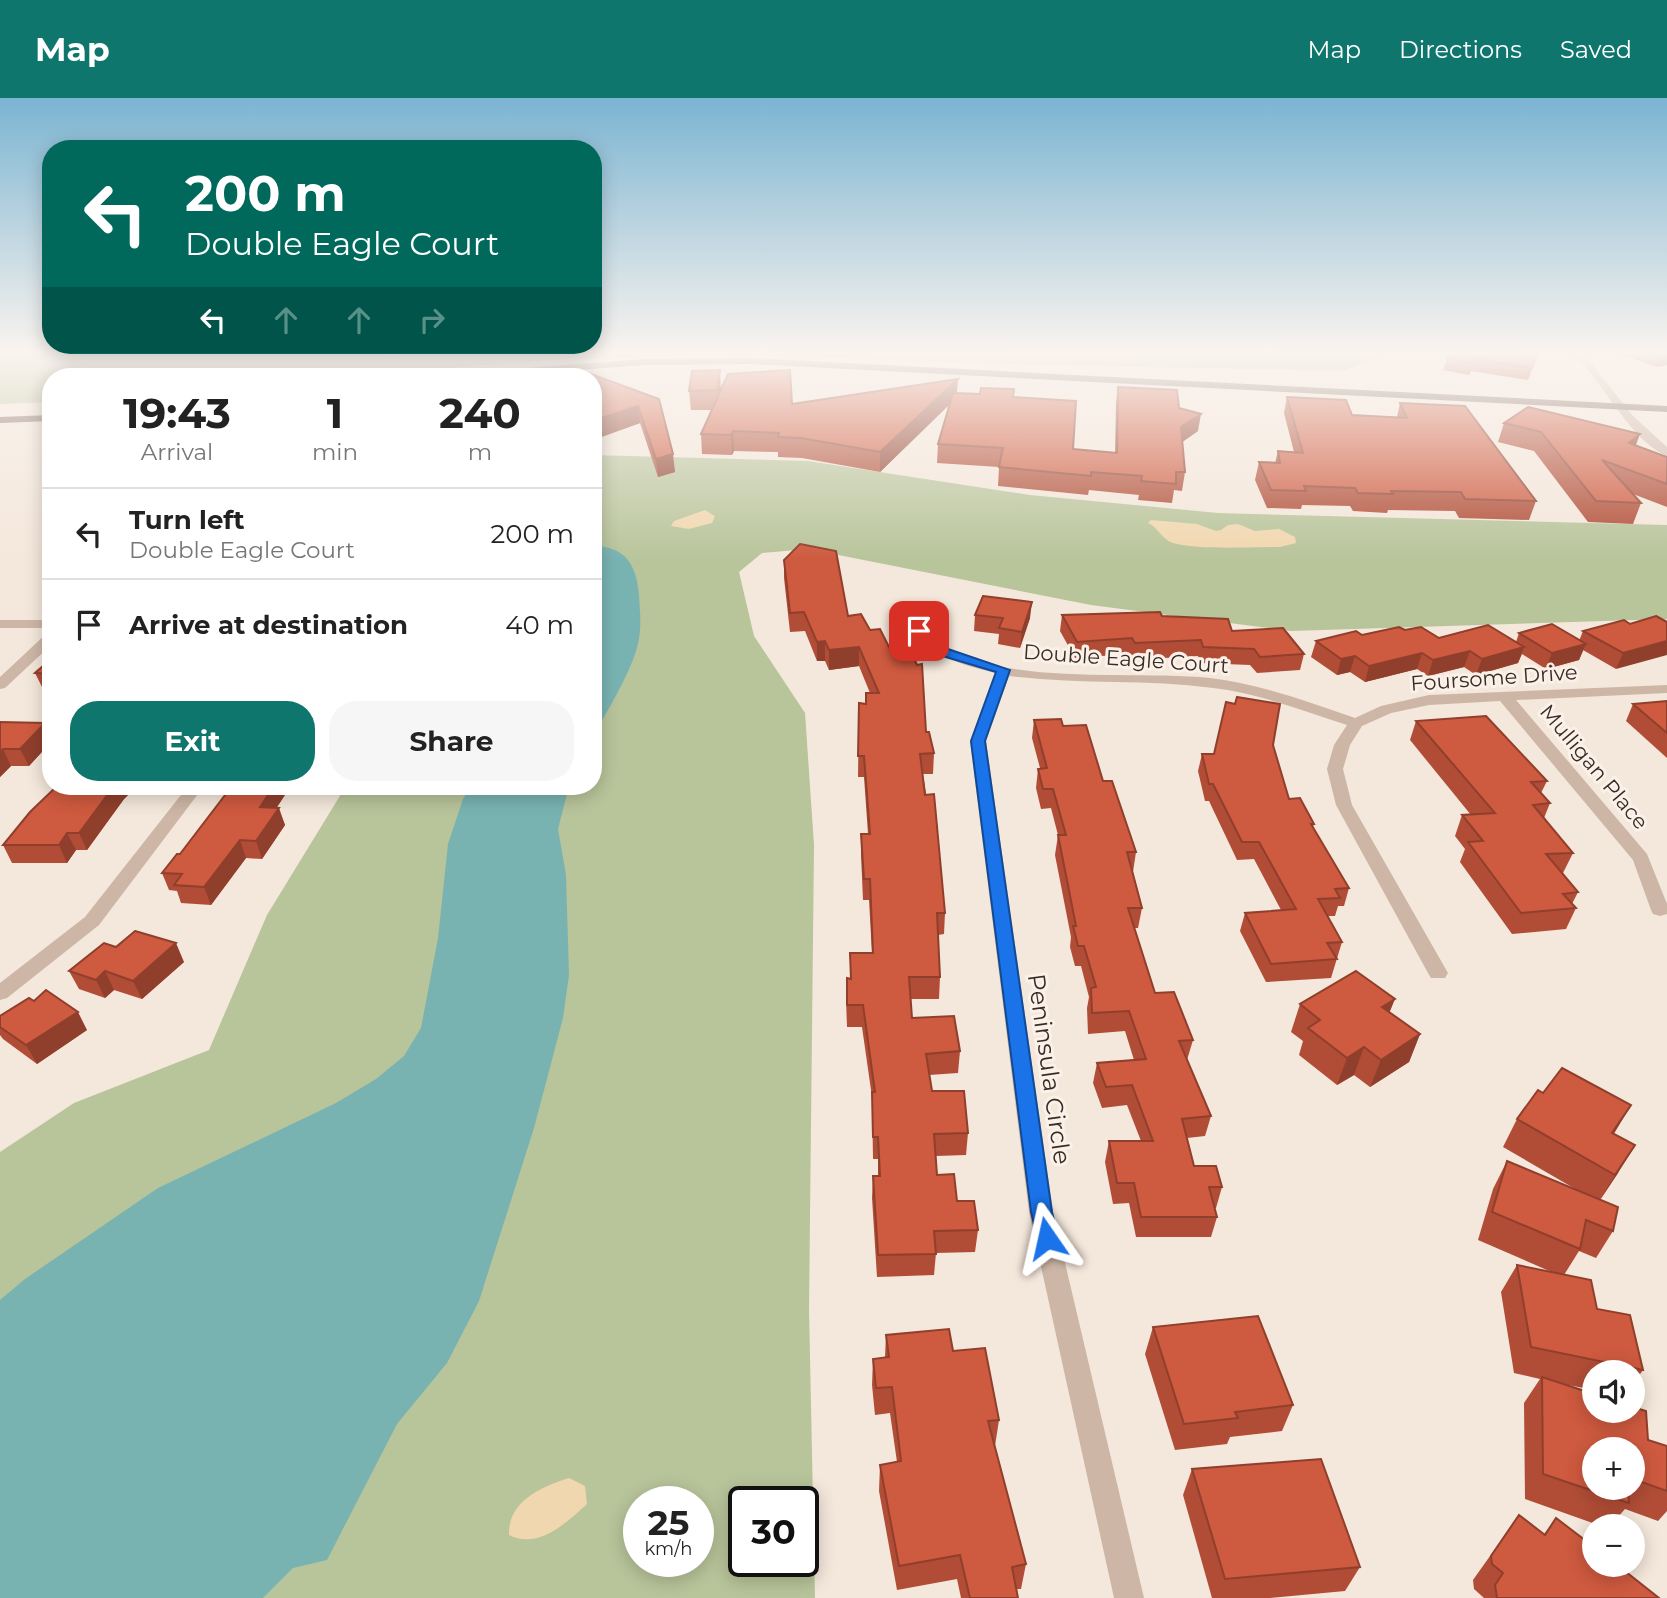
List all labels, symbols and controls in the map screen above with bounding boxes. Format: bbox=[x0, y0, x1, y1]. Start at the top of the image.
text: Map bbox=[35, 29, 110, 69]
text: Map bbox=[1308, 35, 1361, 64]
text: Directions bbox=[1399, 35, 1522, 64]
text: Saved bbox=[1560, 35, 1632, 64]
text: 200 m bbox=[185, 164, 346, 223]
icon: left bbox=[70, 168, 161, 259]
text: Double Eagle Court bbox=[185, 224, 499, 263]
icon: left bbox=[194, 301, 232, 339]
icon: ahead bbox=[267, 301, 305, 339]
icon: ahead bbox=[340, 301, 378, 339]
icon: right bbox=[413, 301, 451, 339]
text: 19:43 bbox=[123, 387, 231, 439]
text: 1 bbox=[327, 387, 343, 439]
text: 240 bbox=[439, 387, 521, 439]
text: Arrival bbox=[141, 438, 213, 466]
text: min bbox=[312, 438, 358, 466]
text: m bbox=[468, 438, 492, 466]
text: Turn left bbox=[129, 504, 245, 536]
icon: left bbox=[70, 515, 108, 553]
text: 200 m bbox=[490, 518, 574, 550]
text: Double Eagle Court bbox=[129, 536, 355, 564]
pin bbox=[889, 601, 949, 661]
icon: arrive bbox=[70, 606, 108, 644]
text: Arrive at destination bbox=[129, 609, 408, 641]
text: 40 m bbox=[505, 609, 574, 641]
icon: arrive bbox=[900, 612, 938, 650]
street label: Double Eagle Court bbox=[1022, 639, 1230, 678]
street label: Foursome Drive bbox=[1410, 659, 1578, 696]
street label: Mulligan Place bbox=[1535, 699, 1654, 834]
button: Exit bbox=[70, 701, 315, 781]
button: Share bbox=[329, 701, 574, 781]
street label: Peninsula Circle bbox=[1022, 972, 1077, 1166]
position arrow bbox=[1010, 1201, 1084, 1275]
map controls bbox=[1582, 1360, 1645, 1577]
button: sound bbox=[1582, 1360, 1645, 1423]
button: + bbox=[1582, 1437, 1645, 1500]
speed limit sign: 30 bbox=[728, 1486, 819, 1577]
text: 25 bbox=[648, 1501, 689, 1544]
button: − bbox=[1582, 1514, 1645, 1577]
text: km/h bbox=[644, 1538, 693, 1560]

